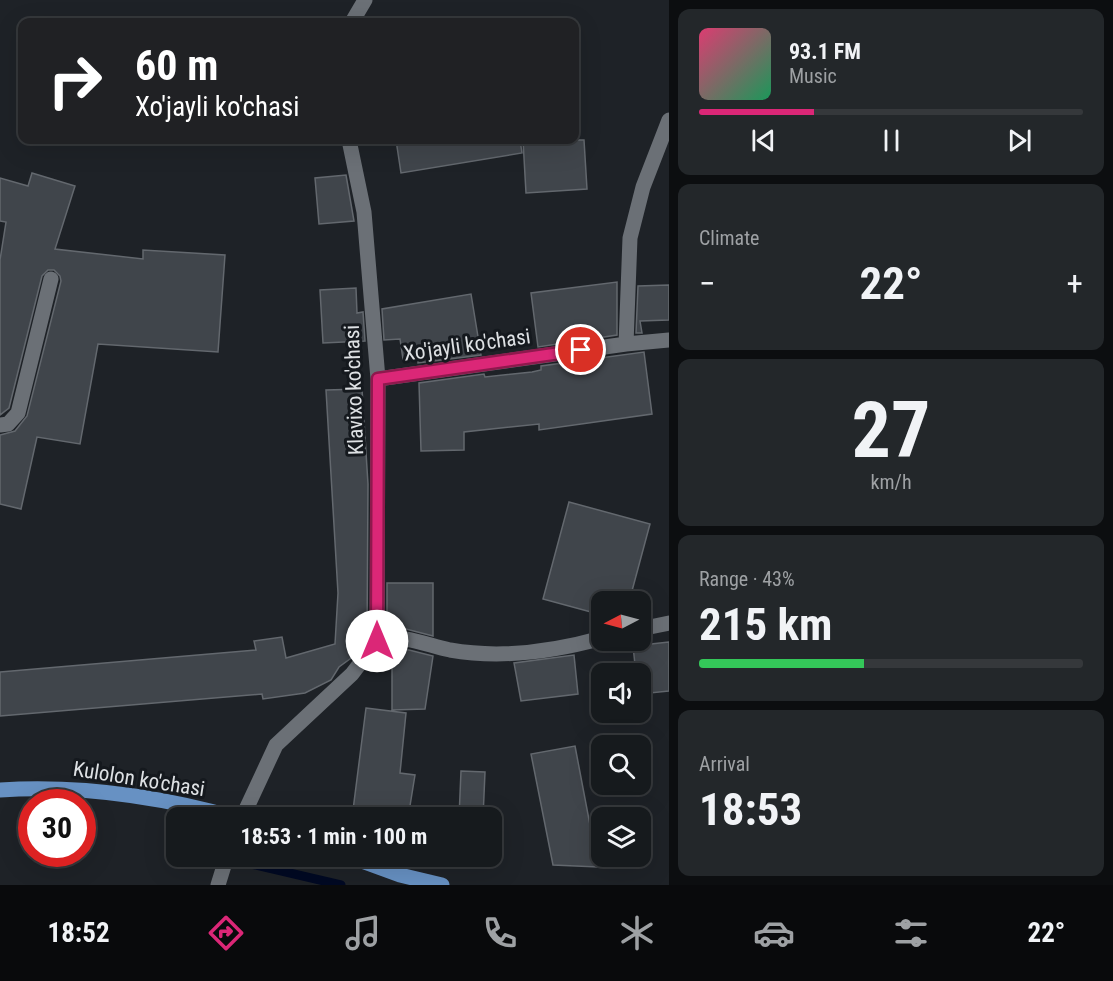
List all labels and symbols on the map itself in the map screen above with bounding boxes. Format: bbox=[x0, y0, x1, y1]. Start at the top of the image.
street label: Klavixo ko'chasi bbox=[340, 324, 368, 456]
street label: Xo'jayli ko'chasi bbox=[402, 324, 532, 366]
pin bbox=[555, 324, 606, 375]
north arrow bbox=[591, 591, 651, 651]
position arrow bbox=[345, 609, 409, 673]
street label: Kulolon ko'chasi bbox=[71, 757, 207, 801]
speed limit sign: 30 bbox=[18, 789, 96, 867]

